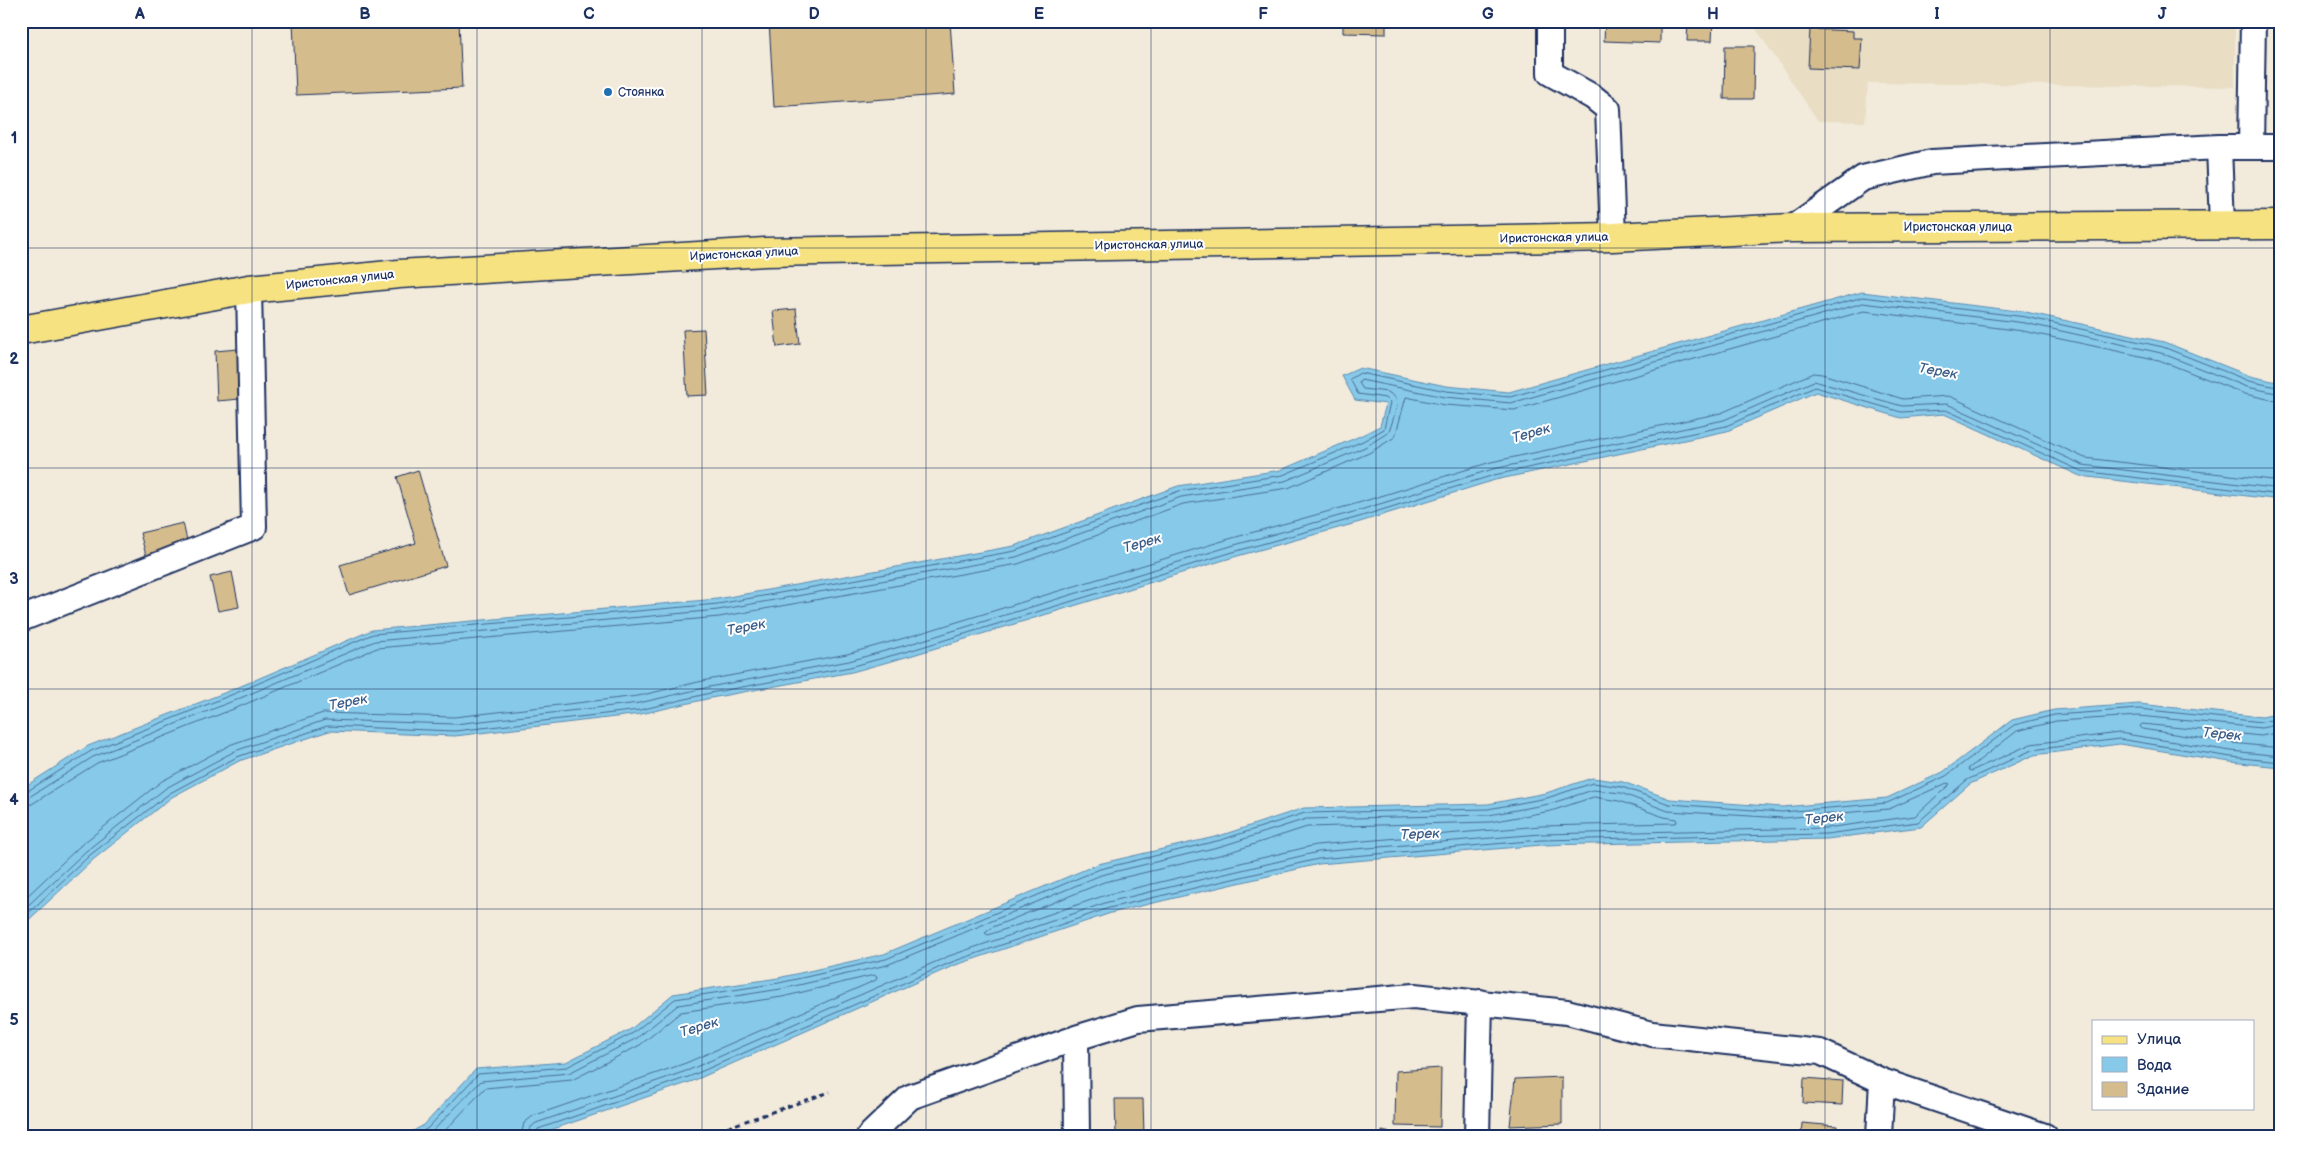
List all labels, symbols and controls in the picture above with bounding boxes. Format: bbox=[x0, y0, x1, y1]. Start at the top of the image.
text: A bbox=[134, 5, 145, 24]
text: B bbox=[359, 5, 371, 24]
text: C bbox=[583, 5, 595, 24]
text: D bbox=[808, 5, 820, 24]
text: E bbox=[1034, 5, 1044, 24]
text: F bbox=[1258, 5, 1268, 24]
text: G bbox=[1482, 5, 1494, 24]
text: H bbox=[1707, 5, 1719, 24]
text: I bbox=[1934, 5, 1940, 24]
text: J bbox=[2158, 5, 2167, 24]
place label: Стоянка bbox=[618, 85, 664, 100]
marker: Стоянка bbox=[602, 86, 614, 98]
text: 1 bbox=[11, 129, 17, 148]
street label: Иристонская улица bbox=[1904, 220, 2012, 235]
street label: Иристонская улица bbox=[1499, 230, 1609, 246]
street label: Иристонская улица bbox=[1094, 237, 1204, 253]
street label: Иристонская улица bbox=[689, 244, 799, 264]
street label: Иристонская улица bbox=[285, 267, 395, 293]
text: 2 bbox=[9, 350, 19, 369]
water label: Терек bbox=[1917, 359, 1959, 383]
water label: Терек bbox=[1510, 419, 1553, 447]
water label: Терек bbox=[1121, 529, 1164, 557]
text: 3 bbox=[9, 570, 19, 589]
water label: Терек bbox=[725, 615, 767, 639]
water label: Терек bbox=[327, 690, 369, 714]
water label: Терек bbox=[2202, 724, 2243, 745]
text: 4 bbox=[9, 791, 19, 810]
water label: Терек bbox=[1804, 807, 1845, 828]
water label: Терек bbox=[1400, 825, 1440, 843]
text: 5 bbox=[9, 1011, 19, 1030]
water label: Терек bbox=[678, 1013, 721, 1041]
legend bbox=[2092, 1020, 2254, 1110]
text: Улица bbox=[2137, 1030, 2182, 1049]
text: Вода bbox=[2137, 1056, 2172, 1075]
text: Здание bbox=[2137, 1080, 2189, 1099]

